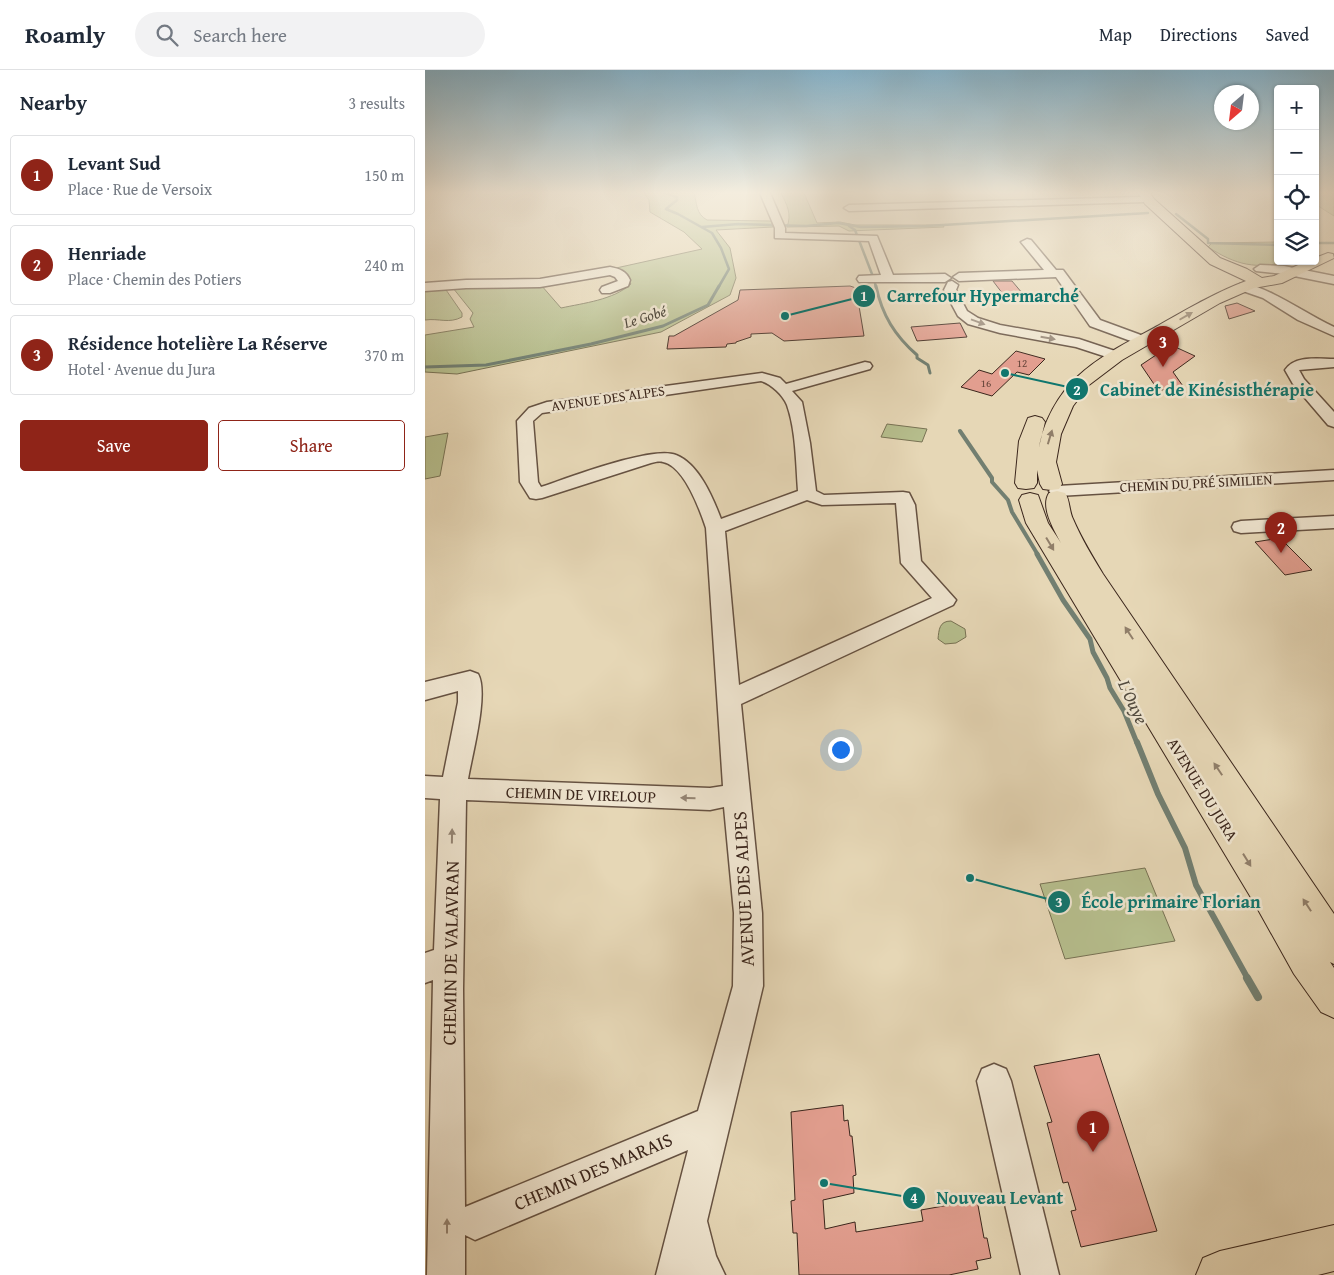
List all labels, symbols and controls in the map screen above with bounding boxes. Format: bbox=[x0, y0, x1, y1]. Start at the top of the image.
search box bbox=[135, 12, 485, 57]
text: Roamly bbox=[25, 17, 105, 52]
icon: search bbox=[153, 21, 181, 49]
text: Search here bbox=[193, 21, 287, 49]
text: Map bbox=[1099, 21, 1132, 48]
text: Directions bbox=[1160, 21, 1237, 48]
text: Saved bbox=[1265, 21, 1309, 48]
north arrow bbox=[1214, 85, 1259, 130]
map controls bbox=[1274, 85, 1319, 265]
button: + bbox=[1274, 85, 1319, 130]
text: Nearby bbox=[20, 87, 87, 118]
text: 3 results bbox=[348, 91, 405, 115]
button: − bbox=[1274, 130, 1319, 175]
text: Levant Sud bbox=[68, 149, 161, 177]
text: 1 bbox=[33, 163, 41, 187]
text: 150 m bbox=[364, 163, 404, 187]
button: locate bbox=[1274, 175, 1319, 220]
text: Place · Rue de Versoix bbox=[68, 177, 212, 201]
button: layers bbox=[1274, 220, 1319, 265]
text: Henriade bbox=[68, 239, 146, 267]
text: 2 bbox=[33, 253, 41, 277]
text: 240 m bbox=[364, 253, 404, 277]
text: Place · Chemin des Potiers bbox=[68, 267, 242, 291]
callout: Carrefour Hypermarché bbox=[852, 280, 1089, 313]
text: Carrefour Hypermarché bbox=[887, 282, 1079, 309]
text: 1 bbox=[860, 285, 868, 306]
water label: Le Gobé bbox=[620, 300, 670, 333]
one-way arrow bbox=[1179, 312, 1194, 320]
one-way arrow bbox=[971, 318, 986, 326]
pin: 3 bbox=[1147, 326, 1179, 367]
text: Résidence hotelière La Réserve bbox=[68, 329, 328, 357]
one-way arrow bbox=[1041, 334, 1057, 342]
text: 3 bbox=[33, 343, 41, 367]
text: 370 m bbox=[364, 343, 404, 367]
house number: 12 bbox=[1017, 355, 1027, 371]
text: Hotel · Avenue du Jura bbox=[68, 357, 215, 381]
callout: Cabinet de Kinésisthérapie bbox=[1065, 373, 1324, 406]
house number: 16 bbox=[981, 375, 991, 391]
text: Cabinet de Kinésisthérapie bbox=[1100, 376, 1314, 403]
text: 2 bbox=[1073, 379, 1081, 400]
street label: AVENUE DES ALPES bbox=[550, 380, 666, 416]
button: Save bbox=[20, 420, 208, 471]
button: Share bbox=[218, 420, 405, 471]
one-way arrow bbox=[1047, 429, 1055, 444]
street label: CHEMIN DU PRÉ SIMILIEN bbox=[1119, 469, 1273, 497]
pin: 2 bbox=[1265, 512, 1297, 553]
one-way arrow bbox=[1046, 537, 1055, 550]
one-way arrow bbox=[1124, 627, 1134, 640]
water label: L'Ouye bbox=[1111, 674, 1156, 729]
street label: AVENUE DU JURA bbox=[1162, 733, 1245, 846]
your location bbox=[828, 737, 854, 763]
one-way arrow bbox=[1213, 762, 1223, 776]
street label: CHEMIN DE VIRELOUP bbox=[506, 779, 656, 809]
one-way arrow bbox=[680, 794, 696, 802]
street label: AVENUE DES ALPES bbox=[725, 811, 761, 967]
one-way arrow bbox=[448, 828, 456, 844]
one-way arrow bbox=[1242, 853, 1252, 867]
street label: CHEMIN DE VALAVRAN bbox=[434, 860, 466, 1046]
callout: École primaire Florian bbox=[1047, 885, 1271, 918]
text: École primaire Florian bbox=[1081, 888, 1261, 915]
text: 3 bbox=[1055, 891, 1063, 912]
one-way arrow bbox=[1302, 899, 1312, 912]
pin: 1 bbox=[1077, 1111, 1109, 1152]
street label: CHEMIN DES MARAIS bbox=[509, 1125, 677, 1217]
callout: Nouveau Levant bbox=[902, 1182, 1074, 1215]
text: Nouveau Levant bbox=[937, 1184, 1064, 1211]
text: 4 bbox=[910, 1187, 918, 1208]
one-way arrow bbox=[443, 1218, 451, 1234]

